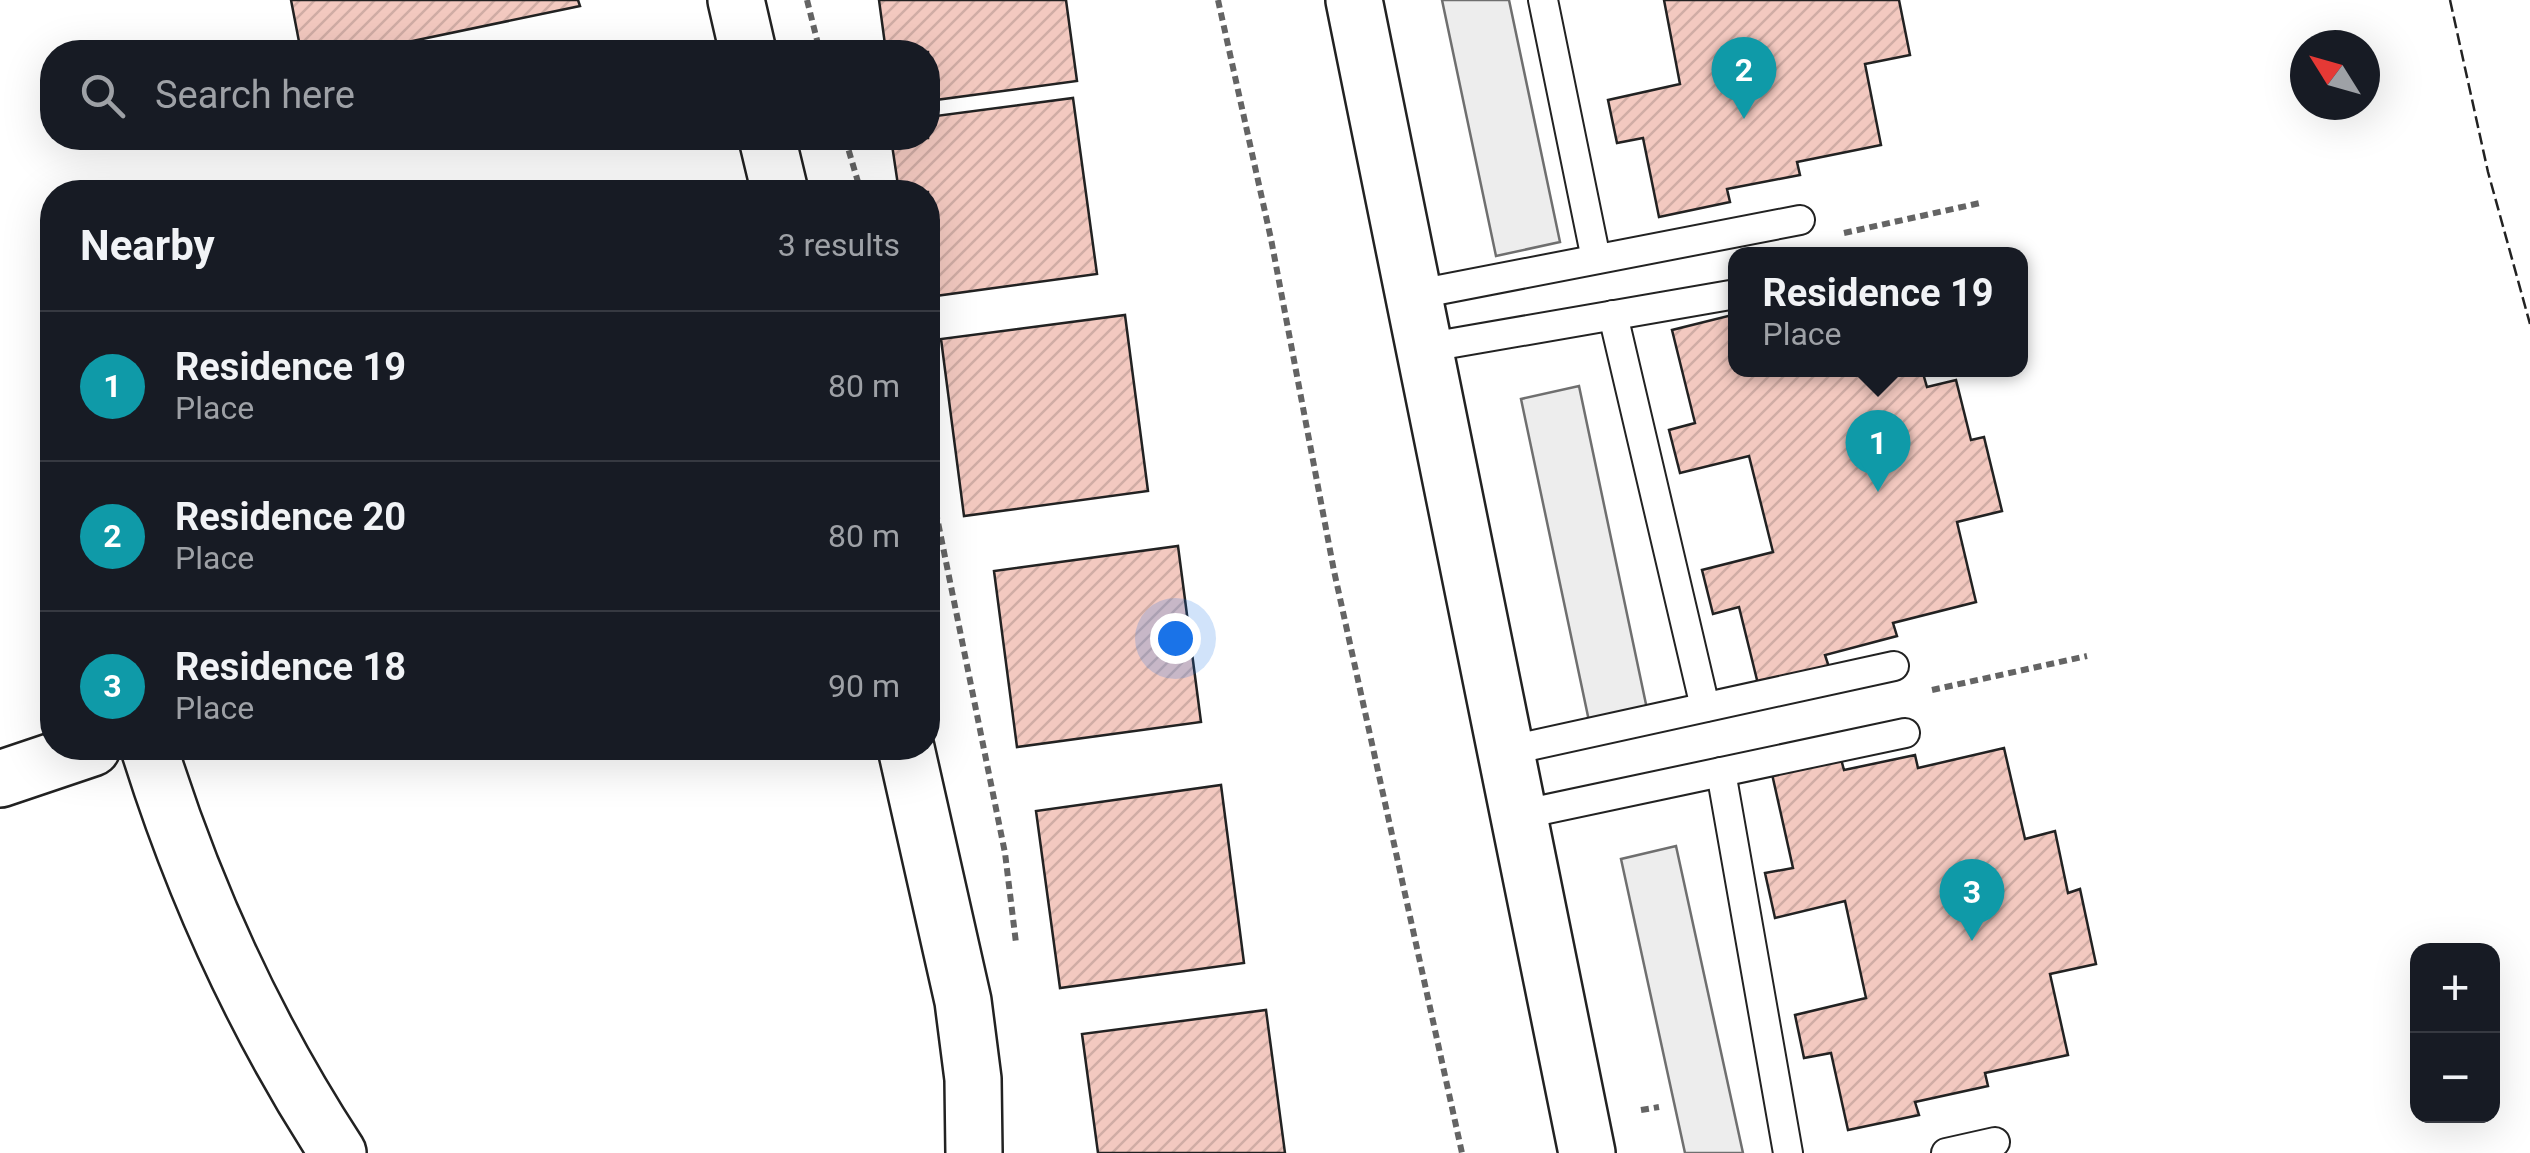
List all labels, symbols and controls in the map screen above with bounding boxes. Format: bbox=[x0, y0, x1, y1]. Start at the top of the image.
north arrow bbox=[2290, 30, 2380, 120]
pin: 2 bbox=[1712, 36, 1776, 119]
search box bbox=[40, 40, 940, 150]
icon: search bbox=[75, 68, 130, 123]
text: Search here bbox=[155, 73, 355, 117]
text: Nearby bbox=[80, 221, 215, 270]
text: 3 results bbox=[778, 226, 900, 264]
popup bbox=[1728, 247, 2028, 377]
text: Residence 19 bbox=[1762, 271, 1994, 315]
text: Place bbox=[1762, 315, 1842, 353]
text: Residence 19 bbox=[175, 345, 406, 389]
text: 1 bbox=[103, 367, 122, 405]
text: 80 m bbox=[828, 367, 900, 405]
text: Place bbox=[175, 389, 254, 427]
pin: 1 bbox=[1846, 410, 1910, 492]
text: Residence 20 bbox=[175, 495, 406, 539]
text: 2 bbox=[103, 517, 122, 555]
text: 80 m bbox=[828, 517, 900, 555]
text: Place bbox=[175, 539, 254, 577]
your location bbox=[1150, 613, 1201, 664]
text: Residence 18 bbox=[175, 645, 406, 689]
text: 3 bbox=[103, 667, 122, 705]
text: 90 m bbox=[828, 667, 900, 705]
text: Place bbox=[175, 689, 254, 727]
pin: 3 bbox=[1940, 858, 2004, 941]
map controls bbox=[2410, 943, 2500, 1123]
button: + bbox=[2410, 943, 2500, 1033]
button: − bbox=[2410, 1033, 2500, 1123]

